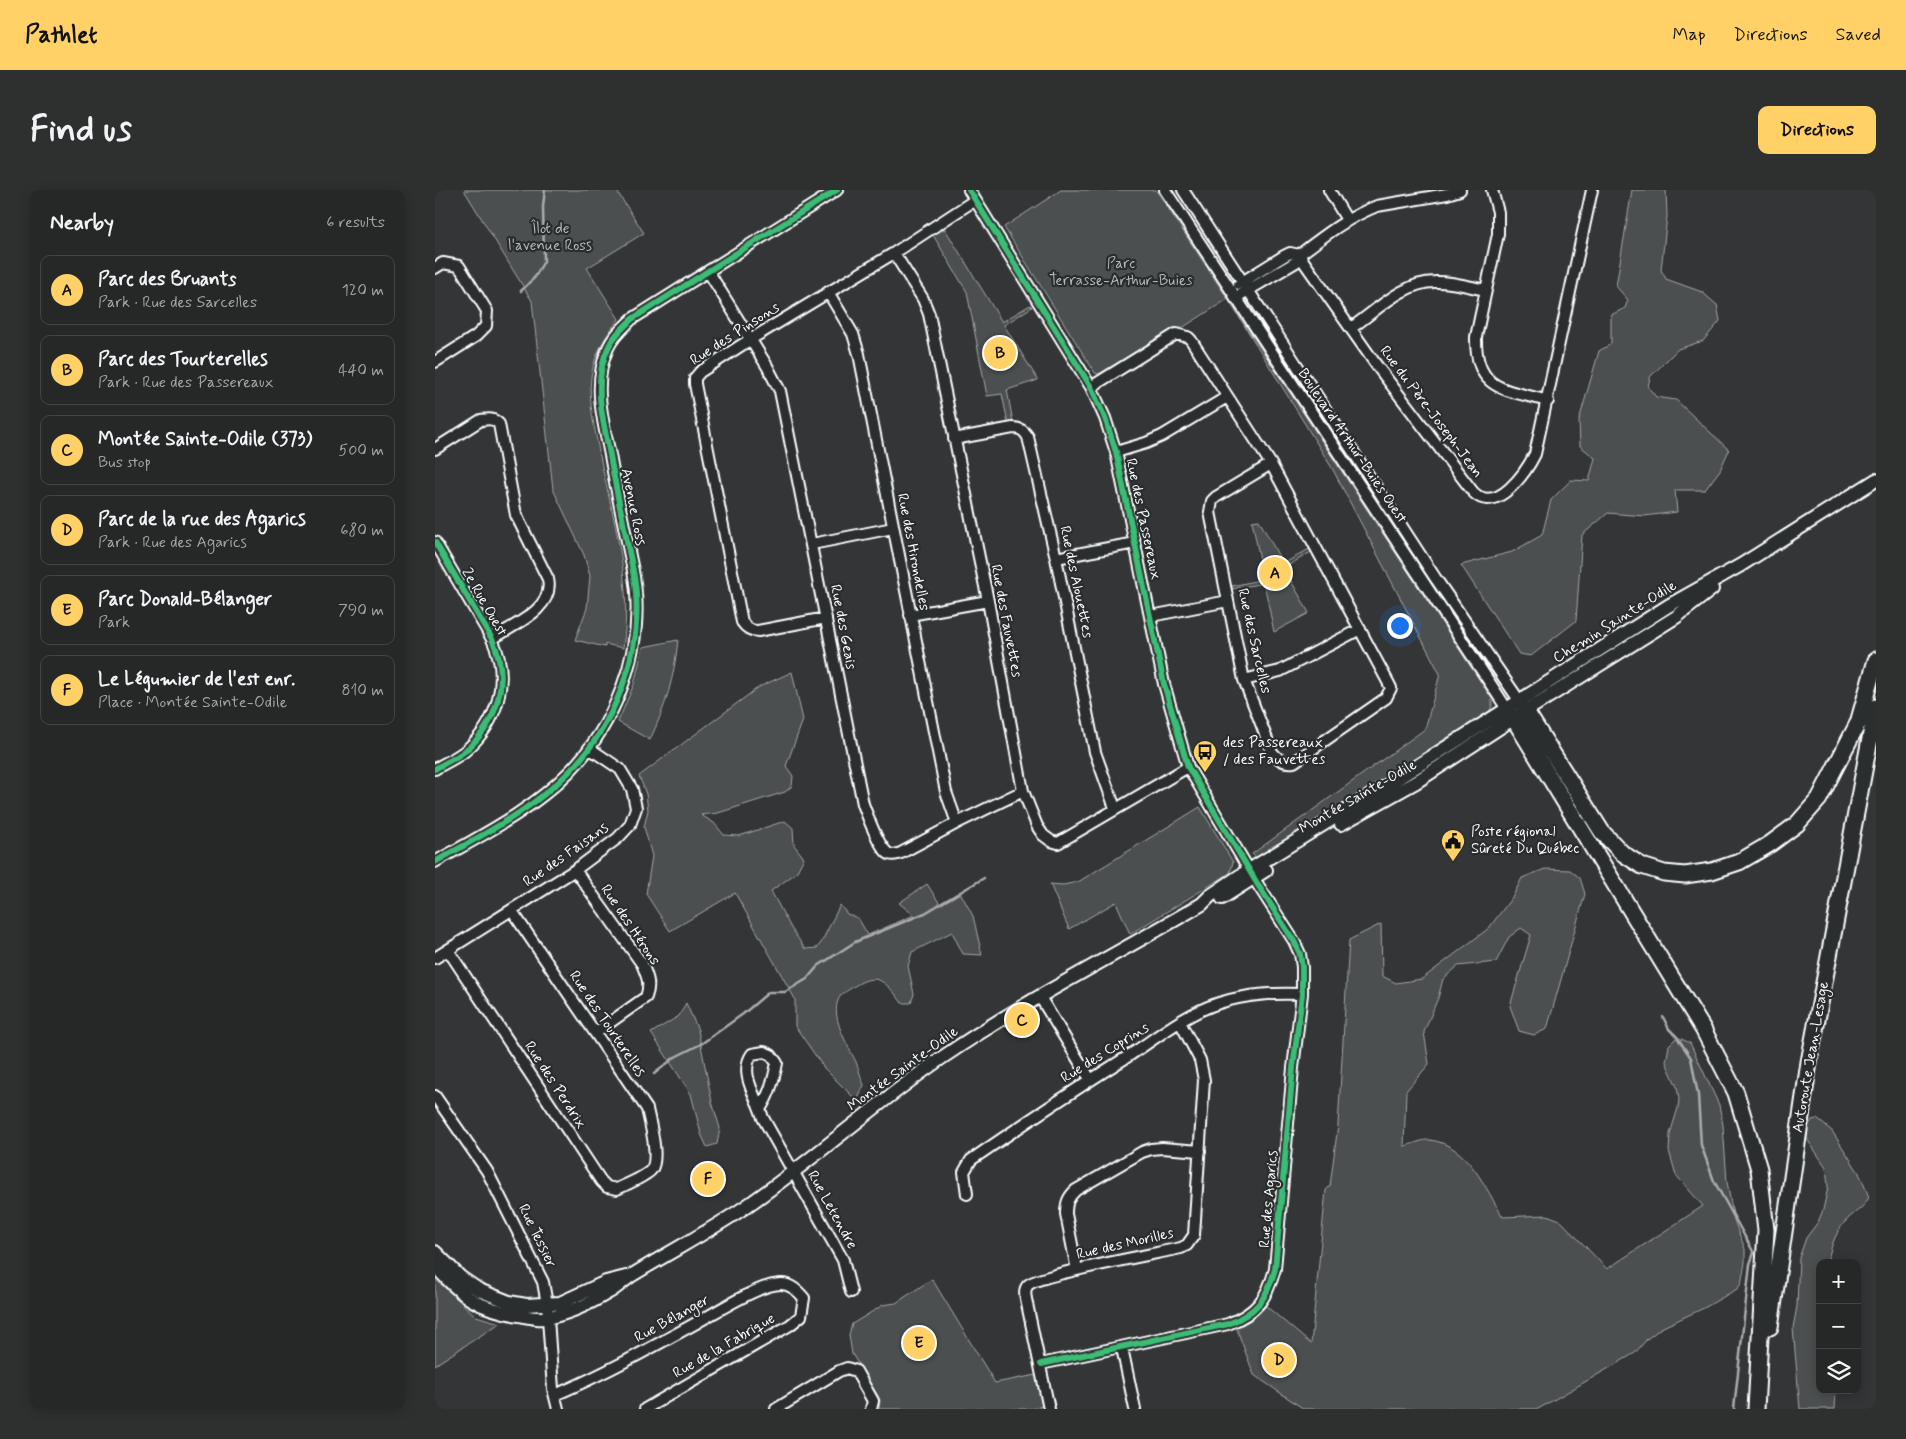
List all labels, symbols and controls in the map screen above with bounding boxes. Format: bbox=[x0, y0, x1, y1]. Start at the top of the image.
text: Pathlet bbox=[25, 20, 97, 51]
text: Map bbox=[1673, 23, 1706, 47]
text: Directions bbox=[1734, 23, 1808, 47]
text: Saved bbox=[1836, 23, 1881, 47]
button: Directions bbox=[1758, 106, 1876, 154]
text: Find us bbox=[30, 107, 132, 153]
text: Nearby bbox=[50, 209, 114, 237]
text: 6 results bbox=[326, 212, 385, 233]
park label: Îlot de l'avenue Ross bbox=[508, 219, 592, 256]
park label: Parc Terrasse-Arthur-Buies bbox=[1049, 254, 1193, 291]
text: Parc des Bruants bbox=[98, 267, 236, 292]
text: A bbox=[62, 280, 72, 301]
text: 120 m bbox=[342, 280, 384, 301]
text: Park · Rue des Sarcelles bbox=[98, 292, 257, 313]
street label: Rue des Pinsons bbox=[686, 297, 784, 370]
pin: B bbox=[984, 334, 1016, 372]
street label: Rue du Père-Joseph-Jean bbox=[1375, 342, 1487, 482]
text: Parc des Tourterelles bbox=[98, 347, 268, 372]
text: B bbox=[62, 360, 72, 381]
text: 440 m bbox=[338, 360, 384, 381]
street label: Boulevard Arthur-Buies Ouest bbox=[1293, 365, 1412, 528]
text: Park · Rue des Passereaux bbox=[98, 372, 274, 393]
text: Montée Sainte-Odile (373) bbox=[98, 427, 312, 452]
text: C bbox=[61, 440, 73, 461]
text: 500 m bbox=[339, 440, 384, 461]
text: Bus stop bbox=[98, 452, 151, 473]
street label: Rue des Passereaux bbox=[1120, 457, 1166, 582]
street label: Avenue Ross bbox=[616, 467, 650, 548]
street label: Rue des Hirondelles bbox=[892, 492, 934, 613]
text: Parc de la rue des Agarics bbox=[98, 507, 306, 532]
text: D bbox=[61, 520, 73, 541]
text: 680 m bbox=[340, 520, 384, 541]
street label: Rue des Alouettes bbox=[1054, 524, 1098, 640]
text: Park · Rue des Agarics bbox=[98, 532, 247, 553]
pin: A bbox=[1259, 554, 1291, 592]
street label: Rue des Fauvettes bbox=[985, 563, 1027, 680]
street label: 2e Rue Ouest bbox=[456, 564, 512, 640]
street label: Chemin Sainte-Odile bbox=[1549, 576, 1681, 668]
street label: Rue des Geais bbox=[825, 583, 861, 672]
street label: Rue des Sarcelles bbox=[1232, 586, 1276, 696]
text: Parc Donald-Bélanger bbox=[98, 587, 272, 612]
text: E bbox=[62, 600, 72, 621]
text: 790 m bbox=[338, 600, 384, 621]
text: Park bbox=[98, 612, 130, 633]
your location bbox=[1387, 613, 1413, 639]
text: Le Légumier de l'est enr. bbox=[98, 667, 295, 692]
text: F bbox=[63, 680, 71, 701]
text: 810 m bbox=[341, 680, 384, 701]
text: Place · Montée Sainte-Odile bbox=[98, 692, 287, 713]
place label: des Passereaux / des Fauvettes bbox=[1223, 733, 1326, 770]
bus stop icon: des Passereaux / des Fauvettes bbox=[1192, 739, 1218, 773]
street label: Montée Sainte-Odile bbox=[1295, 755, 1421, 839]
street label: Rue des Faisans bbox=[519, 818, 613, 892]
place label: Poste régional Sûreté Du Québec bbox=[1471, 822, 1579, 859]
public building icon: Poste régional Sûreté Du Québec bbox=[1440, 828, 1466, 862]
street label: Rue des Hérons bbox=[596, 881, 665, 970]
street label: Rue des Tourterelles bbox=[564, 967, 650, 1081]
street label: Autoroute Jean-Lesage bbox=[1788, 980, 1835, 1134]
pin: C bbox=[1006, 1001, 1038, 1039]
street label: Rue des Coprins bbox=[1057, 1018, 1153, 1088]
street label: Montée Sainte-Odile bbox=[843, 1022, 963, 1116]
street label: Rue des Perdrix bbox=[519, 1038, 591, 1133]
street label: Rue des Agarics bbox=[1255, 1149, 1284, 1249]
pin: F bbox=[692, 1160, 724, 1198]
street label: Rue Letendre bbox=[802, 1167, 862, 1253]
street label: Rue Tessier bbox=[513, 1201, 561, 1271]
street label: Rue des Morilles bbox=[1074, 1223, 1176, 1265]
map controls bbox=[1816, 1259, 1861, 1394]
button: + bbox=[1816, 1259, 1861, 1304]
street label: Rue Bélanger bbox=[631, 1290, 714, 1349]
button: − bbox=[1816, 1304, 1861, 1349]
street label: Rue de la Fabrique bbox=[669, 1309, 779, 1383]
pin: E bbox=[903, 1324, 935, 1362]
pin: D bbox=[1263, 1341, 1295, 1379]
button: layers bbox=[1816, 1349, 1861, 1394]

